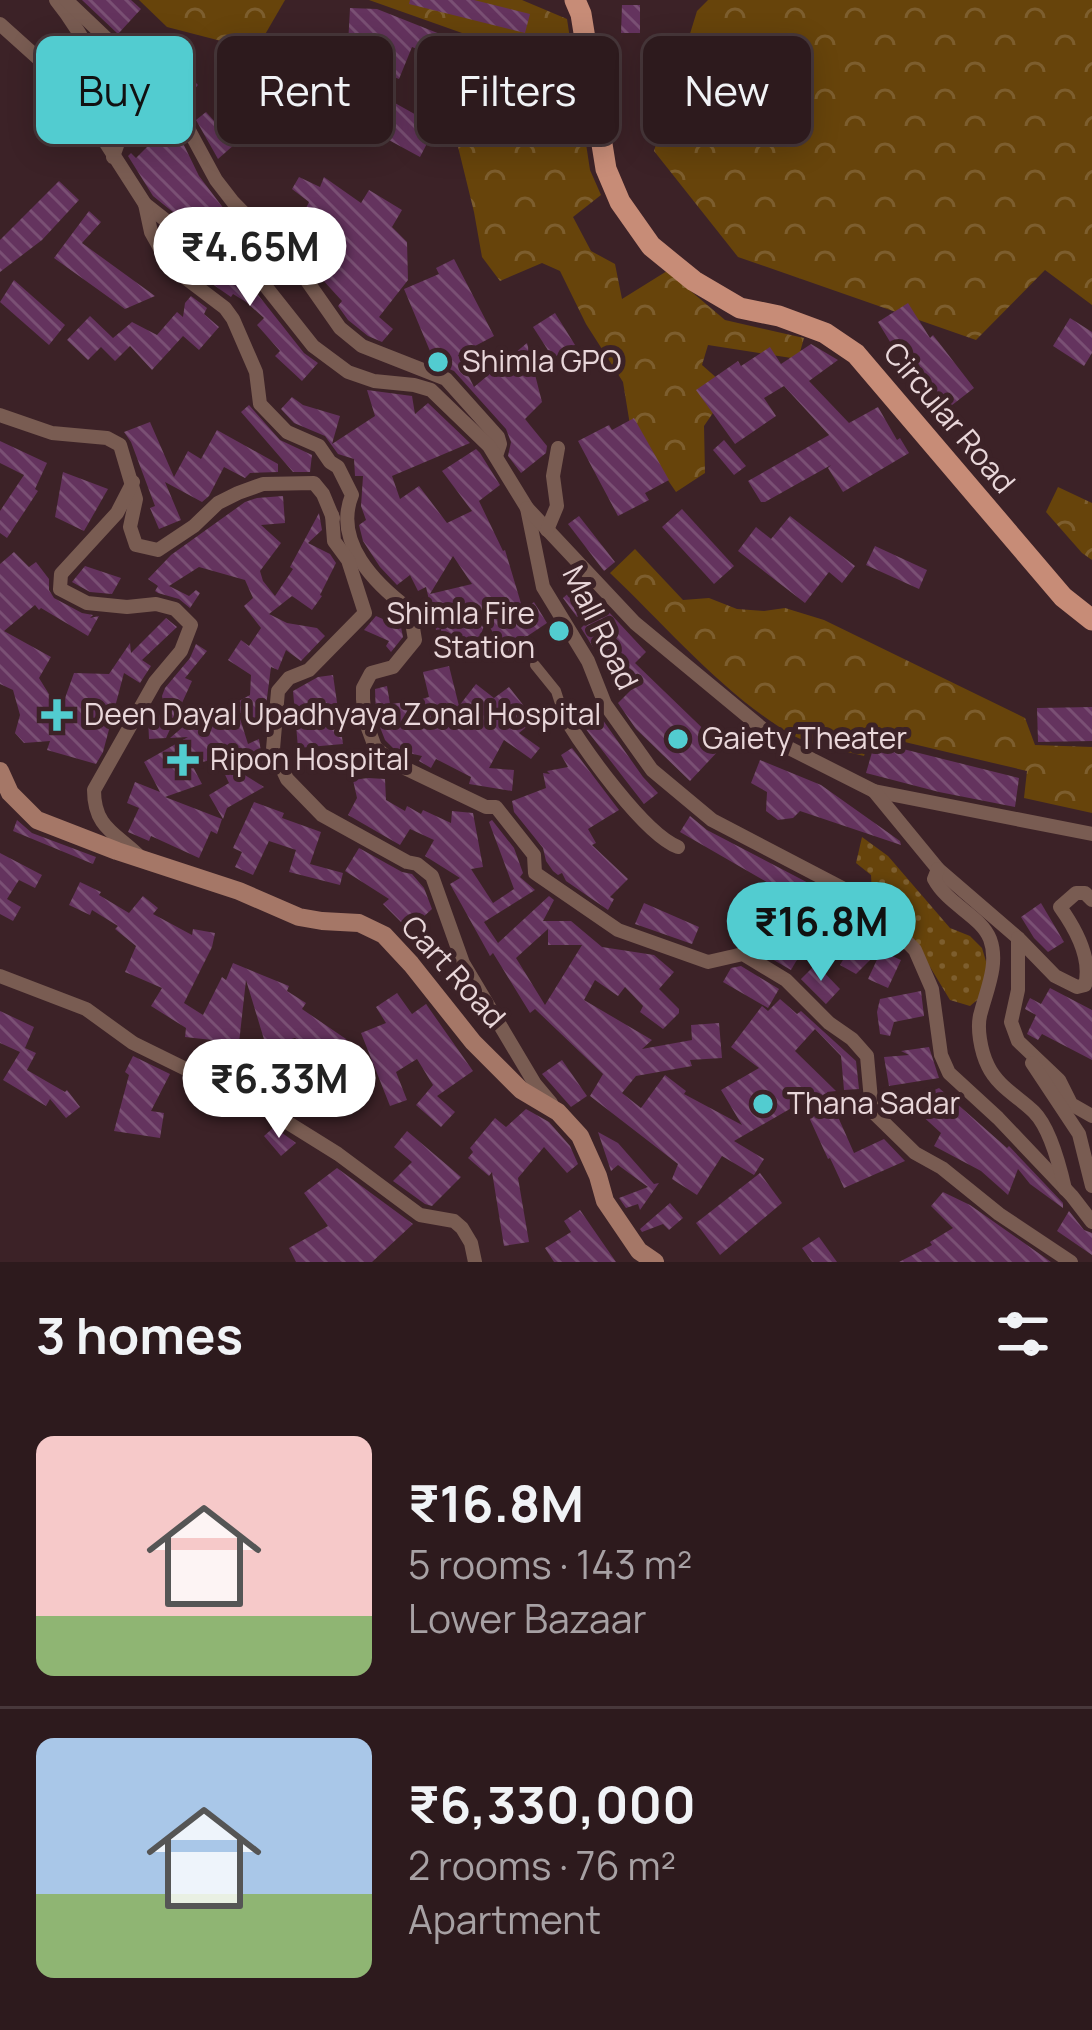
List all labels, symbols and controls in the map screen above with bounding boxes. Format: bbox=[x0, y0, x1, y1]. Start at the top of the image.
chip: Buy bbox=[36, 36, 193, 144]
chip: Rent bbox=[217, 36, 393, 144]
chip: Filters bbox=[417, 36, 619, 144]
chip: New bbox=[643, 36, 811, 144]
pin: ₹4.65M bbox=[152, 207, 348, 309]
text: ₹4.65M bbox=[180, 219, 320, 273]
street label: Circular Road bbox=[875, 333, 1025, 501]
place label: Shimla GPO bbox=[462, 340, 621, 381]
marker: Shimla GPO bbox=[425, 349, 451, 375]
street label: Mall Road bbox=[554, 559, 649, 696]
place label: Shimla Fire Station bbox=[386, 592, 535, 667]
marker: Shimla Fire Station bbox=[546, 618, 572, 644]
place label: Deen Dayal Upadhyaya Zonal Hospital bbox=[84, 693, 601, 734]
marker: Deen Dayal Upadhyaya Zonal Hospital bbox=[41, 699, 73, 731]
place label: Gaiety Theater bbox=[702, 717, 907, 758]
marker: Gaiety Theater bbox=[665, 726, 691, 752]
place label: Ripon Hospital bbox=[210, 738, 410, 779]
marker: Ripon Hospital bbox=[167, 744, 199, 776]
pin: ₹16.8M bbox=[723, 882, 919, 984]
text: ₹16.8M bbox=[754, 894, 888, 948]
street label: Cart Road bbox=[393, 906, 516, 1036]
pin: ₹6.33M bbox=[181, 1039, 377, 1141]
text: ₹6.33M bbox=[210, 1051, 348, 1105]
place label: Thana Sadar bbox=[787, 1082, 960, 1123]
marker: Thana Sadar bbox=[750, 1091, 776, 1117]
text: 3 homes bbox=[36, 1300, 243, 1369]
icon: filters bbox=[990, 1301, 1056, 1367]
text: ₹16.8M bbox=[408, 1468, 584, 1537]
icon: home bbox=[132, 1484, 276, 1628]
text: 5 rooms · 143 m² bbox=[408, 1537, 692, 1591]
text: Lower Bazaar bbox=[408, 1591, 646, 1645]
text: ₹6,330,000 bbox=[408, 1769, 696, 1838]
icon: home bbox=[132, 1786, 276, 1930]
text: 2 rooms · 76 m² bbox=[408, 1838, 676, 1892]
text: Apartment bbox=[408, 1892, 601, 1946]

